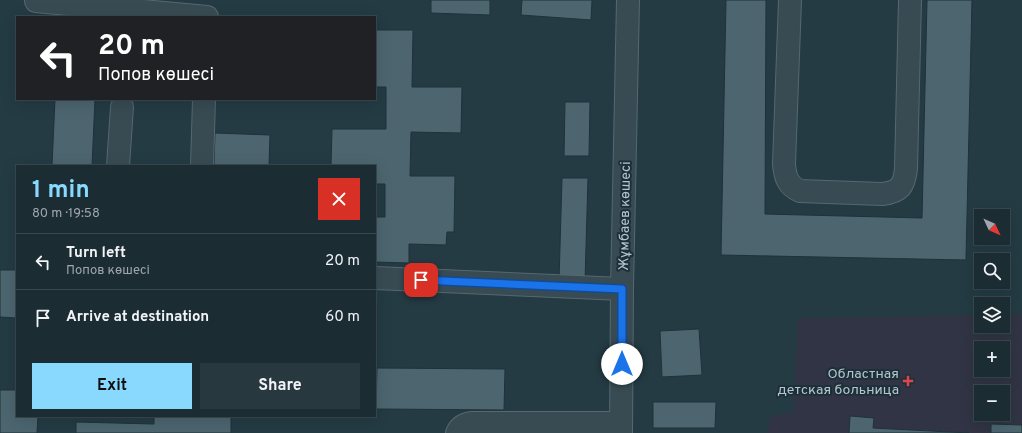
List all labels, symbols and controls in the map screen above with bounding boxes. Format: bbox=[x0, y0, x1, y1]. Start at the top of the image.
text: 20 m bbox=[98, 29, 165, 65]
icon: left bbox=[32, 32, 84, 84]
text: Попов көшесі bbox=[98, 64, 214, 87]
street label: Жұмбаев көшесі bbox=[616, 161, 635, 271]
text: 1 min bbox=[32, 176, 90, 206]
button: close bbox=[318, 178, 360, 220]
text: 80 m · 19:58 bbox=[32, 206, 100, 222]
north arrow bbox=[974, 209, 1010, 245]
map controls bbox=[974, 209, 1010, 421]
text: Turn left bbox=[66, 244, 126, 263]
icon: left bbox=[32, 251, 54, 273]
text: 20 m bbox=[325, 252, 360, 271]
button: search bbox=[974, 253, 1010, 289]
text: Попов көшесі bbox=[66, 263, 150, 279]
pin bbox=[404, 263, 438, 297]
icon: arrive bbox=[410, 269, 432, 291]
button: layers bbox=[974, 297, 1010, 333]
icon: arrive bbox=[32, 307, 54, 329]
text: Arrive at destination bbox=[66, 308, 209, 327]
text: 60 m bbox=[325, 308, 360, 327]
button: + bbox=[974, 341, 1010, 377]
position arrow bbox=[601, 343, 643, 385]
button: Exit bbox=[32, 363, 192, 409]
button: Share bbox=[200, 363, 360, 409]
place label: Областная детская больница bbox=[778, 366, 899, 399]
marker: Областная детская больница bbox=[902, 375, 914, 387]
button: − bbox=[974, 385, 1010, 421]

